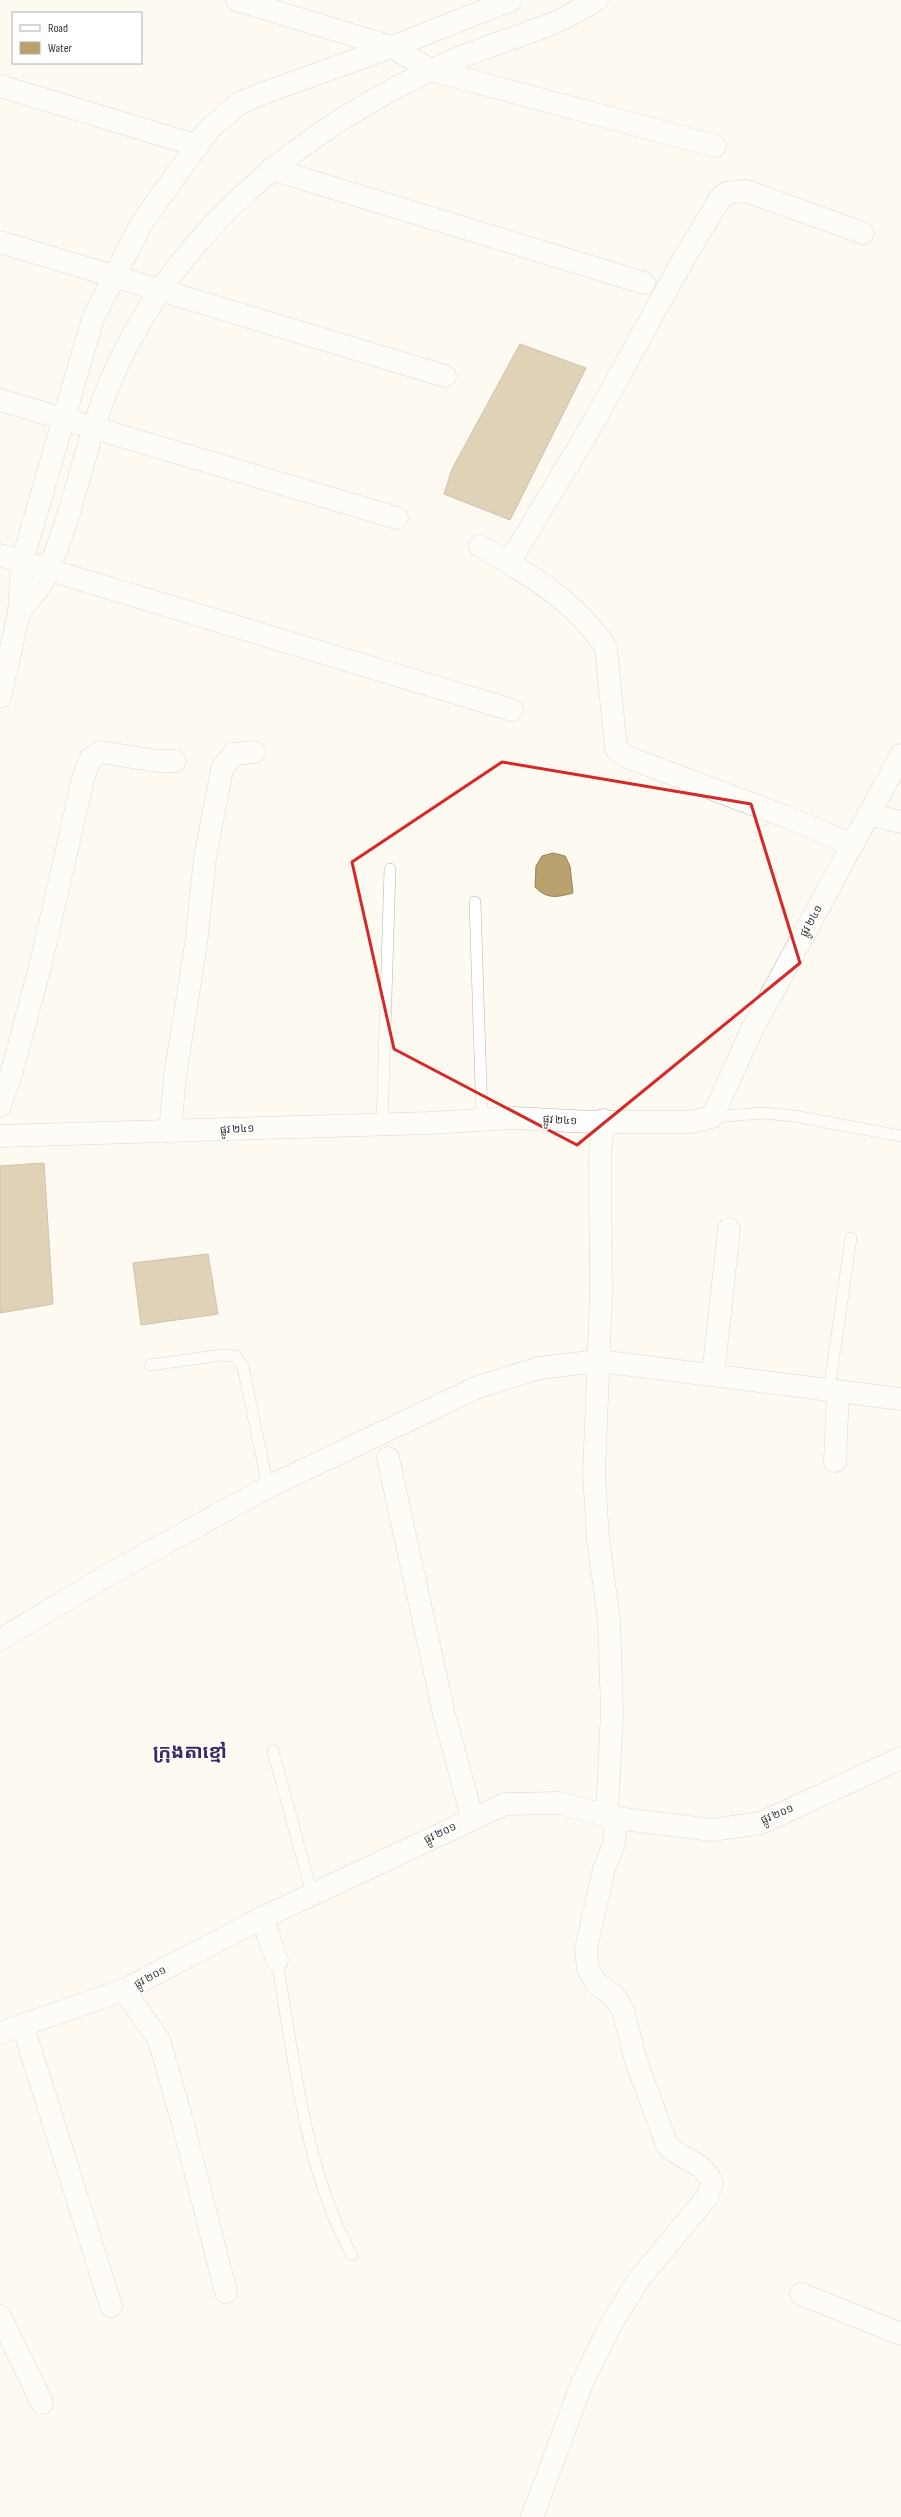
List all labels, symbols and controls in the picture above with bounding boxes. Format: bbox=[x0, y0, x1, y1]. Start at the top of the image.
legend bbox=[12, 12, 142, 64]
text: Road bbox=[48, 21, 68, 36]
text: Water bbox=[48, 41, 72, 56]
street label: ផ្លូវ ២៤១ bbox=[797, 903, 828, 941]
street label: ផ្លូវ ២៤១ bbox=[542, 1113, 578, 1131]
street label: ផ្លូវ ២៤១ bbox=[219, 1122, 255, 1140]
district label: ក្រុងតាខ្មៅ bbox=[153, 1741, 227, 1764]
street label: ផ្លូវ ២០១ bbox=[759, 1801, 797, 1830]
street label: ផ្លូវ ២០១ bbox=[422, 1820, 460, 1849]
street label: ផ្លូវ ២០១ bbox=[132, 1963, 170, 1994]

